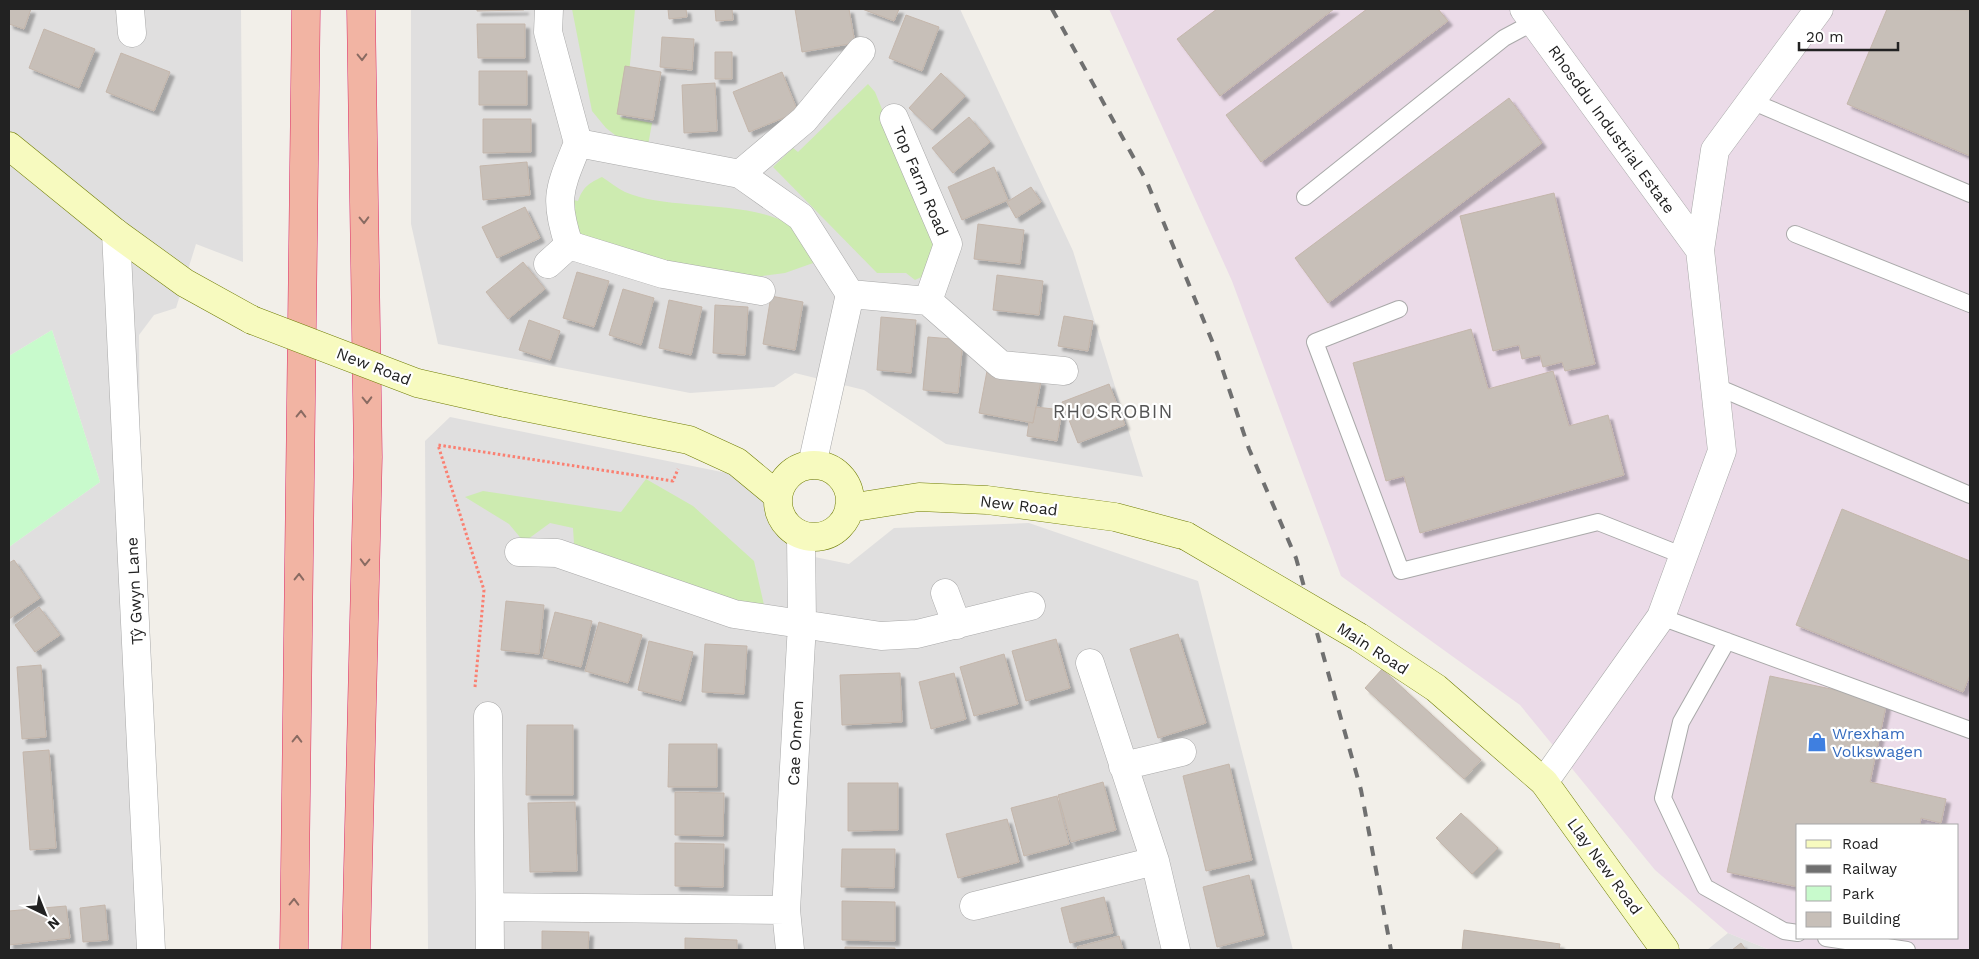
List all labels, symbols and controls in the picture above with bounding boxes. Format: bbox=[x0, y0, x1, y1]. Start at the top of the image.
scale bar bbox=[1799, 20, 1898, 52]
text: 20 m bbox=[1806, 28, 1844, 46]
street label: Rhosddu Industrial Estate bbox=[1544, 42, 1679, 217]
one-way arrow bbox=[357, 54, 367, 62]
street label: Top Farm Road bbox=[889, 124, 952, 239]
one-way arrow bbox=[359, 216, 370, 224]
street label: New Road bbox=[334, 344, 414, 389]
one-way arrow bbox=[362, 396, 372, 404]
district label: RHOSROBIN bbox=[1053, 400, 1173, 423]
one-way arrow bbox=[296, 410, 306, 418]
street label: New Road bbox=[979, 491, 1059, 520]
street label: Tŷ Gwyn Lane bbox=[122, 537, 147, 645]
one-way arrow bbox=[360, 559, 371, 567]
one-way arrow bbox=[294, 572, 304, 580]
street label: Main Road bbox=[1333, 618, 1412, 679]
street label: Cae Onnen bbox=[784, 700, 807, 786]
place label: Wrexham Volkswagen bbox=[1832, 724, 1923, 761]
shop icon: Wrexham Volkswagen bbox=[1806, 731, 1828, 753]
one-way arrow bbox=[291, 735, 302, 743]
street label: Llay New Road bbox=[1563, 814, 1646, 918]
legend bbox=[1796, 824, 1959, 939]
text: Road bbox=[1842, 835, 1879, 853]
text: Railway bbox=[1842, 860, 1897, 878]
text: Park bbox=[1842, 885, 1875, 903]
north arrow bbox=[20, 889, 70, 939]
one-way arrow bbox=[289, 897, 299, 905]
text: Building bbox=[1842, 910, 1900, 928]
text: N bbox=[45, 914, 63, 933]

